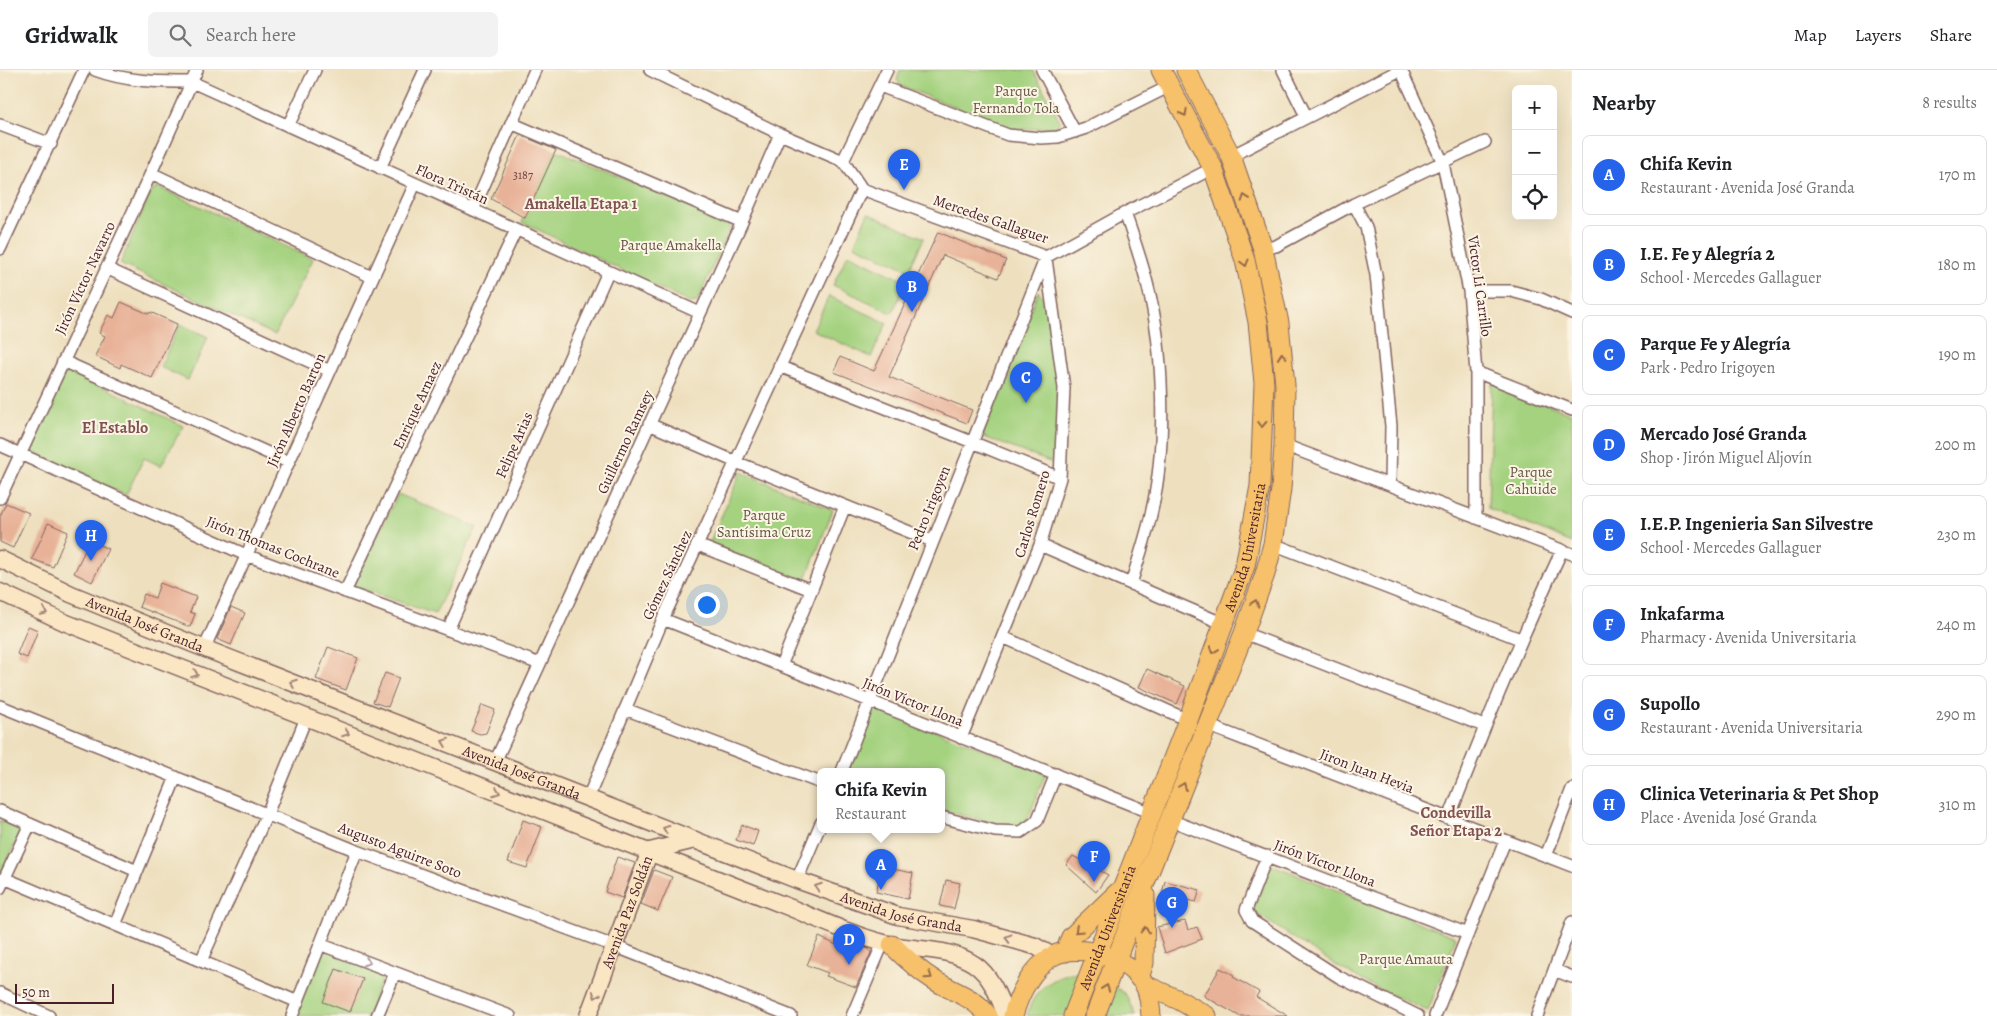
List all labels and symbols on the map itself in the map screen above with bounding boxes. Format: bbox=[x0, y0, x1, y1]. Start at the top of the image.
park label: Parque Fernando Tola bbox=[973, 81, 1059, 118]
one-way arrow bbox=[1178, 108, 1188, 117]
pin: E bbox=[888, 149, 920, 190]
street label: Flora Tristán bbox=[412, 159, 492, 209]
house number: 3187 bbox=[513, 167, 534, 183]
street label: Mercedes Gallaguer bbox=[931, 190, 1052, 248]
district label: Amakella Etapa 1 bbox=[524, 193, 638, 215]
one-way arrow bbox=[1241, 195, 1251, 203]
street label: Jirón Víctor Navarro bbox=[50, 218, 120, 338]
street label: Víctor Li Carrillo bbox=[1463, 233, 1497, 338]
park label: Parque Amakella bbox=[620, 235, 722, 255]
one-way arrow bbox=[1239, 259, 1250, 268]
pin: B bbox=[896, 271, 928, 312]
street label: Jirón Alberto Barton bbox=[262, 350, 330, 470]
one-way arrow bbox=[1277, 352, 1288, 360]
street label: Enrique Arnaez bbox=[388, 358, 446, 452]
pin: C bbox=[1010, 362, 1042, 403]
street label: Guillermo Ramsey bbox=[592, 386, 658, 497]
street label: Felipe Arias bbox=[490, 409, 538, 481]
district label: El Establo bbox=[82, 417, 148, 439]
one-way arrow bbox=[1257, 420, 1268, 428]
park label: Parque Cahuide bbox=[1505, 462, 1557, 499]
street label: Pedro Irigoyen bbox=[903, 463, 955, 553]
street label: Carlos Romero bbox=[1009, 468, 1055, 560]
street label: Avenida Universitaria bbox=[1219, 481, 1270, 616]
park label: Parque Santísima Cruz bbox=[717, 505, 811, 542]
street label: Jirón Thomas Cochrane bbox=[203, 511, 343, 583]
pin: H bbox=[75, 520, 107, 561]
street label: Gómez Sánchez bbox=[637, 527, 697, 623]
street label: Avenida José Granda bbox=[82, 591, 207, 657]
your location bbox=[694, 592, 720, 618]
one-way arrow bbox=[1249, 599, 1259, 607]
one-way arrow bbox=[39, 606, 48, 617]
one-way arrow bbox=[1210, 645, 1220, 653]
one-way arrow bbox=[190, 668, 198, 678]
street label: Jirón Víctor Llona bbox=[860, 673, 967, 731]
one-way arrow bbox=[289, 679, 298, 689]
one-way arrow bbox=[341, 727, 350, 738]
one-way arrow bbox=[441, 738, 449, 748]
street label: Avenida José Granda bbox=[459, 740, 584, 805]
street label: Jiron Juan Hevia bbox=[1317, 744, 1417, 798]
one-way arrow bbox=[1178, 783, 1188, 791]
one-way arrow bbox=[492, 786, 501, 796]
district label: Condevilla Señor Etapa 2 bbox=[1410, 802, 1502, 842]
street label: Augusto Aguirre Soto bbox=[334, 817, 465, 883]
one-way arrow bbox=[663, 825, 671, 835]
street label: Jirón Víctor Llona bbox=[1271, 834, 1379, 892]
pin: F bbox=[1078, 841, 1110, 882]
pin: A bbox=[865, 849, 897, 890]
street label: Avenida Paz Soldán bbox=[596, 853, 657, 972]
street label: Avenida Universitaria bbox=[1074, 862, 1141, 994]
one-way arrow bbox=[814, 883, 823, 893]
street label: Avenida José Granda bbox=[837, 886, 964, 937]
pin: G bbox=[1156, 887, 1188, 928]
pin: D bbox=[833, 924, 865, 965]
one-way arrow bbox=[1075, 924, 1084, 933]
one-way arrow bbox=[1140, 925, 1150, 933]
one-way arrow bbox=[1004, 933, 1013, 944]
park label: Parque Amauta bbox=[1359, 949, 1453, 969]
one-way arrow bbox=[362, 956, 371, 966]
one-way arrow bbox=[924, 970, 933, 979]
scale bar bbox=[15, 981, 114, 1004]
one-way arrow bbox=[1100, 984, 1110, 992]
one-way arrow bbox=[592, 990, 602, 999]

